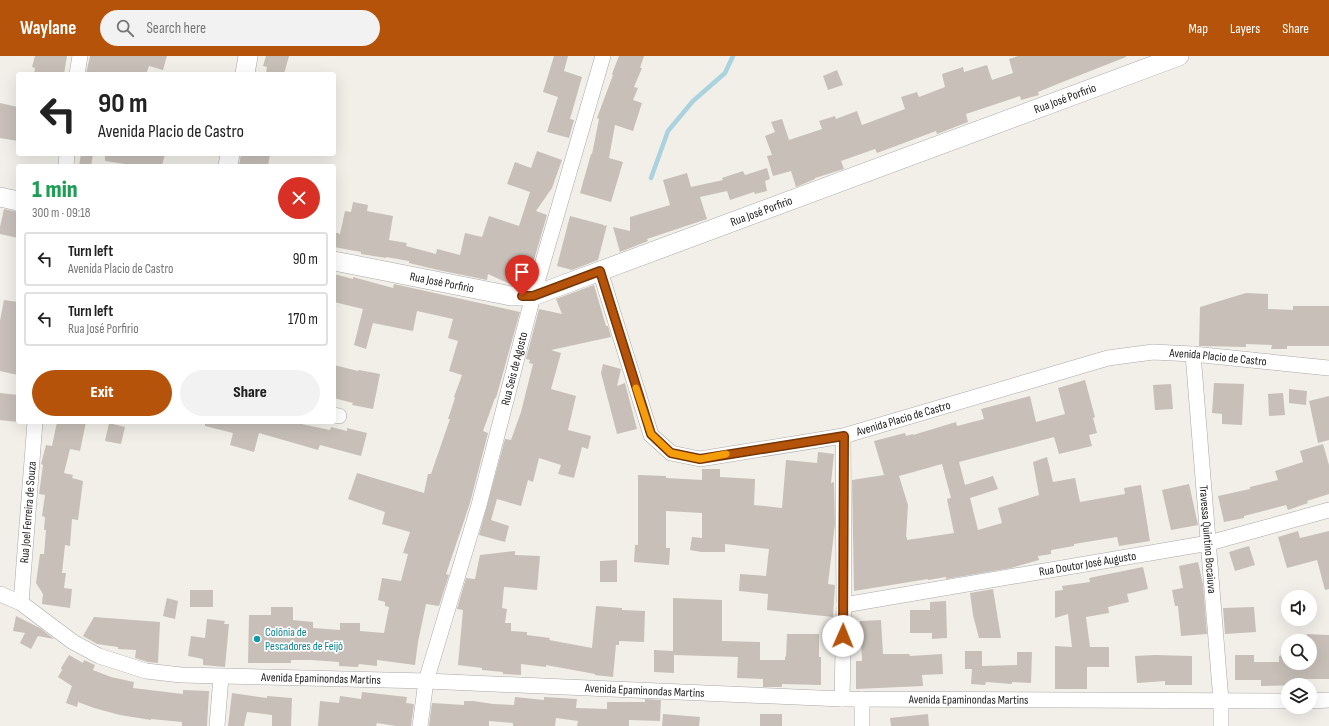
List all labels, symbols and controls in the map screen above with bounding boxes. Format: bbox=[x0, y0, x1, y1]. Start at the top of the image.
search box bbox=[100, 10, 380, 46]
text: Waylane bbox=[20, 17, 76, 40]
icon: search bbox=[114, 17, 136, 39]
text: Search here bbox=[146, 19, 206, 38]
text: Map bbox=[1188, 20, 1208, 37]
text: Layers bbox=[1230, 20, 1260, 37]
text: Share bbox=[1282, 20, 1309, 37]
street label: Rua José Porfirio bbox=[1032, 80, 1098, 117]
text: 90 m bbox=[98, 87, 148, 120]
icon: left bbox=[32, 88, 84, 140]
text: Avenida Placio de Castro bbox=[98, 121, 244, 142]
text: 1 min bbox=[32, 175, 78, 204]
button: close bbox=[278, 177, 320, 219]
street label: Rua José Porfirio bbox=[728, 193, 795, 230]
text: 300 m · 09:18 bbox=[32, 205, 90, 221]
text: Turn left bbox=[68, 242, 113, 261]
icon: left bbox=[34, 248, 56, 270]
text: 90 m bbox=[293, 250, 318, 269]
pin bbox=[505, 255, 539, 296]
text: Avenida Placio de Castro bbox=[68, 261, 173, 277]
icon: arrive bbox=[511, 261, 533, 283]
street label: Rua José Porfirio bbox=[408, 269, 475, 296]
text: Turn left bbox=[68, 302, 113, 321]
icon: left bbox=[34, 308, 56, 330]
text: 170 m bbox=[288, 310, 318, 329]
text: Rua José Porfirio bbox=[68, 321, 139, 337]
street label: Rua Seis de Agosto bbox=[498, 330, 531, 407]
street label: Avenida Placio de Castro bbox=[1168, 345, 1267, 369]
button: Exit bbox=[32, 370, 172, 416]
button: Share bbox=[180, 370, 320, 416]
street label: Avenida Placio de Castro bbox=[854, 397, 952, 439]
street label: Rua Joel Ferreira de Souza bbox=[17, 460, 39, 564]
street label: Travessa Quintino Bocaiuva bbox=[1196, 485, 1220, 594]
street label: Rua Doutor José Augusto bbox=[1038, 548, 1137, 579]
map controls bbox=[1281, 590, 1317, 714]
button: sound bbox=[1281, 590, 1317, 626]
position arrow bbox=[822, 615, 864, 657]
place label: Colônia de Pescadores de Feijó bbox=[265, 625, 343, 654]
marker: Colônia de Pescadores de Feijó bbox=[252, 634, 262, 644]
button: search bbox=[1281, 634, 1317, 670]
street label: Avenida Epaminondas Martins bbox=[260, 669, 381, 687]
button: layers bbox=[1281, 678, 1317, 714]
street label: Avenida Epaminondas Martins bbox=[584, 680, 705, 701]
street label: Avenida Epaminondas Martins bbox=[908, 692, 1028, 707]

